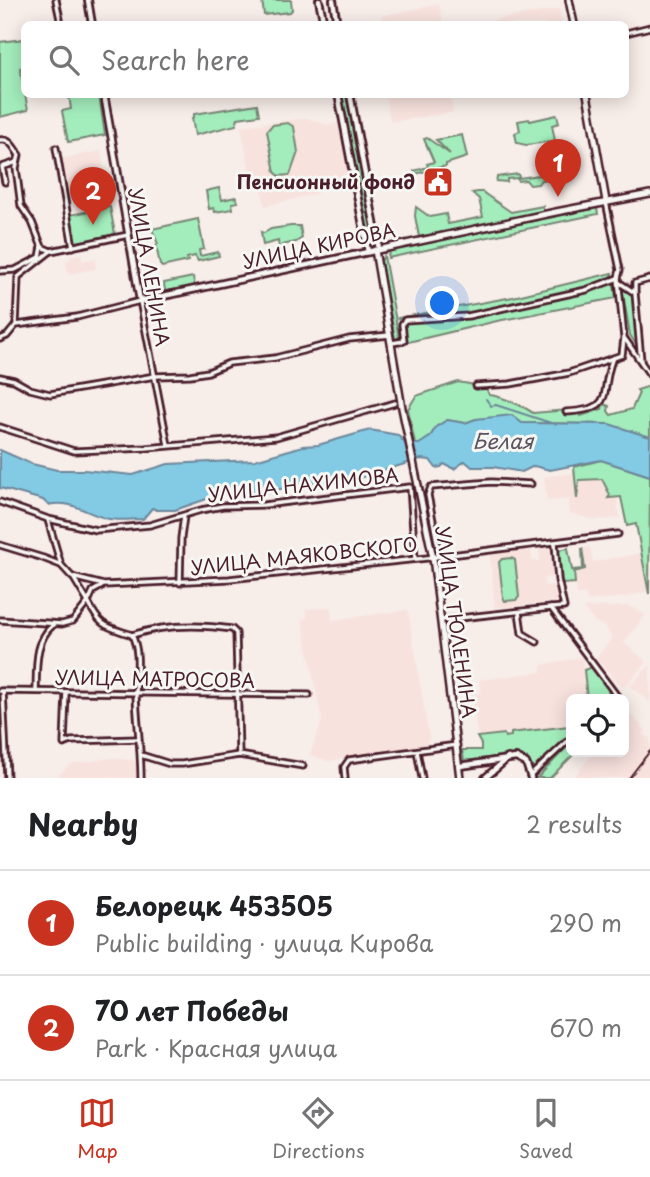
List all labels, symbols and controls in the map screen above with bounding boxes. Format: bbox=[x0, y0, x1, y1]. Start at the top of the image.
search box bbox=[21, 21, 629, 98]
text: Search here bbox=[101, 40, 250, 79]
icon: search bbox=[45, 41, 83, 79]
pin: 1 bbox=[535, 139, 581, 197]
public building icon: Пенсионный фонд bbox=[421, 165, 455, 199]
pin: 2 bbox=[70, 167, 116, 225]
place label: Пенсионный фонд bbox=[237, 167, 415, 195]
street label: УЛИЦА ЛЕНИНА bbox=[122, 185, 178, 348]
street label: УЛИЦА КИРОВА bbox=[240, 215, 398, 275]
your location bbox=[425, 286, 459, 320]
water label: Белая bbox=[473, 424, 535, 456]
street label: УЛИЦА НАХИМОВА bbox=[206, 460, 400, 508]
street label: УЛИЦА ТЮЛЕНИНА bbox=[430, 524, 484, 720]
street label: УЛИЦА МАЯКОВСКОГО bbox=[189, 529, 419, 581]
street label: УЛИЦА МАТРОСОВА bbox=[55, 662, 255, 694]
map controls bbox=[566, 694, 629, 757]
button: locate bbox=[566, 694, 629, 757]
text: Nearby bbox=[28, 801, 138, 846]
text: 2 results bbox=[526, 806, 622, 841]
text: Белорецк 453505 bbox=[95, 886, 333, 925]
text: 1 bbox=[46, 905, 57, 940]
text: 290 m bbox=[549, 905, 622, 940]
text: Public building · улица Кирова bbox=[95, 925, 433, 960]
text: 70 лет Победы bbox=[95, 991, 289, 1030]
text: 2 bbox=[43, 1010, 59, 1045]
text: 670 m bbox=[550, 1010, 622, 1045]
text: Park · Красная улица bbox=[95, 1030, 337, 1065]
tab: Map bbox=[77, 1094, 118, 1164]
tab: Directions bbox=[272, 1094, 365, 1164]
tab: Saved bbox=[519, 1094, 573, 1164]

